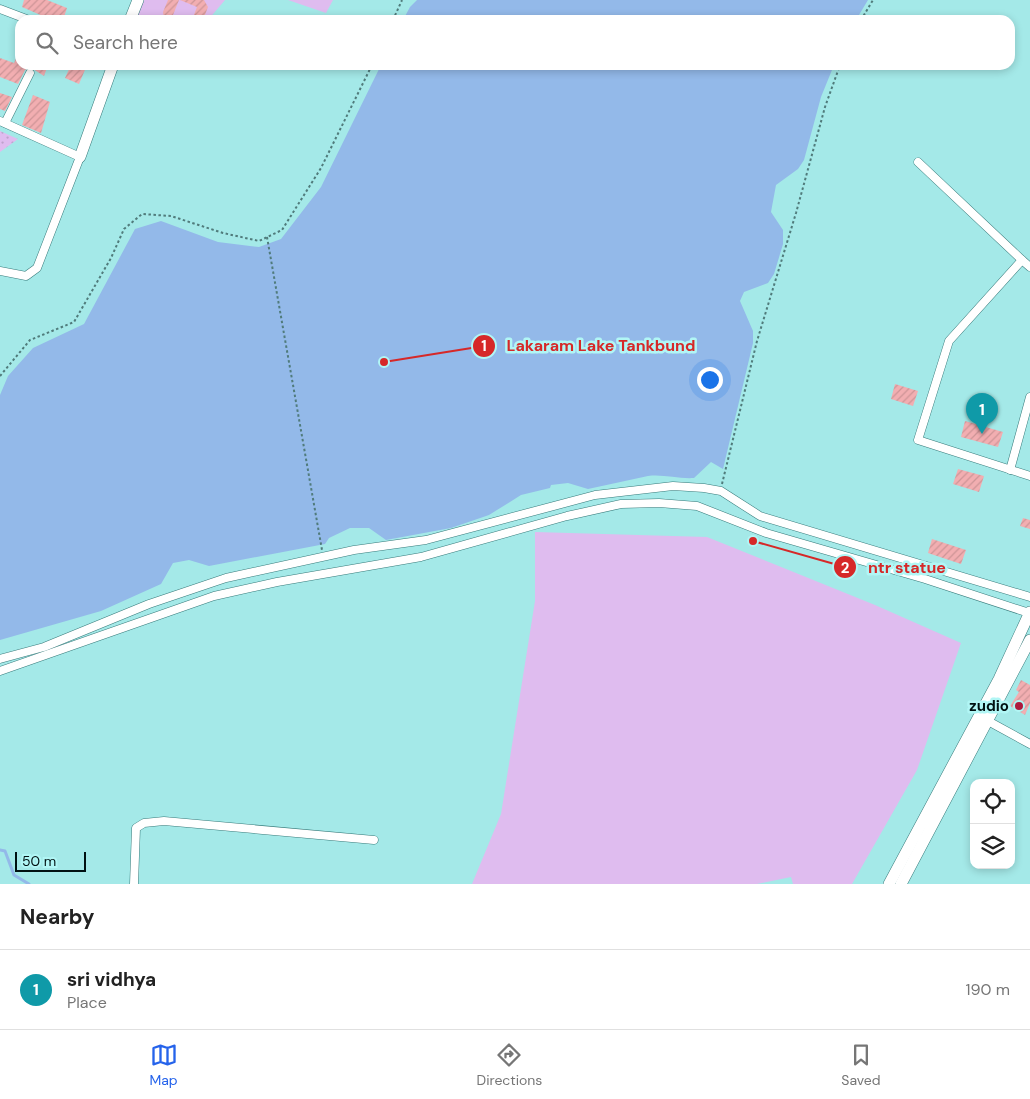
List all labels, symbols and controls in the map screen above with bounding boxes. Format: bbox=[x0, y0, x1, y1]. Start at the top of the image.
search box bbox=[15, 15, 1015, 70]
icon: search bbox=[33, 29, 61, 57]
text: Search here bbox=[73, 30, 178, 55]
callout: Lakaram Lake Tankbund bbox=[471, 330, 705, 361]
text: Lakaram Lake Tankbund bbox=[507, 335, 695, 356]
text: 1 bbox=[481, 336, 487, 356]
your location bbox=[697, 367, 723, 393]
pin: 1 bbox=[966, 393, 998, 434]
callout: ntr statue bbox=[833, 552, 956, 583]
text: ntr statue bbox=[868, 557, 946, 578]
text: 2 bbox=[841, 558, 850, 578]
place label: zudio bbox=[969, 696, 1009, 716]
marker: zudio bbox=[1013, 700, 1025, 712]
map controls bbox=[970, 779, 1015, 869]
button: locate bbox=[970, 779, 1015, 824]
button: layers bbox=[970, 824, 1015, 869]
scale bar bbox=[15, 849, 86, 872]
text: 50 m bbox=[22, 852, 56, 870]
text: Nearby bbox=[20, 903, 94, 931]
text: sri vidhya bbox=[67, 967, 156, 992]
text: 1 bbox=[33, 979, 39, 1000]
text: 190 m bbox=[966, 979, 1010, 1000]
text: Place bbox=[67, 992, 107, 1013]
tab: Map bbox=[149, 1041, 178, 1089]
tab: Directions bbox=[477, 1041, 542, 1089]
tab: Saved bbox=[841, 1041, 881, 1089]

